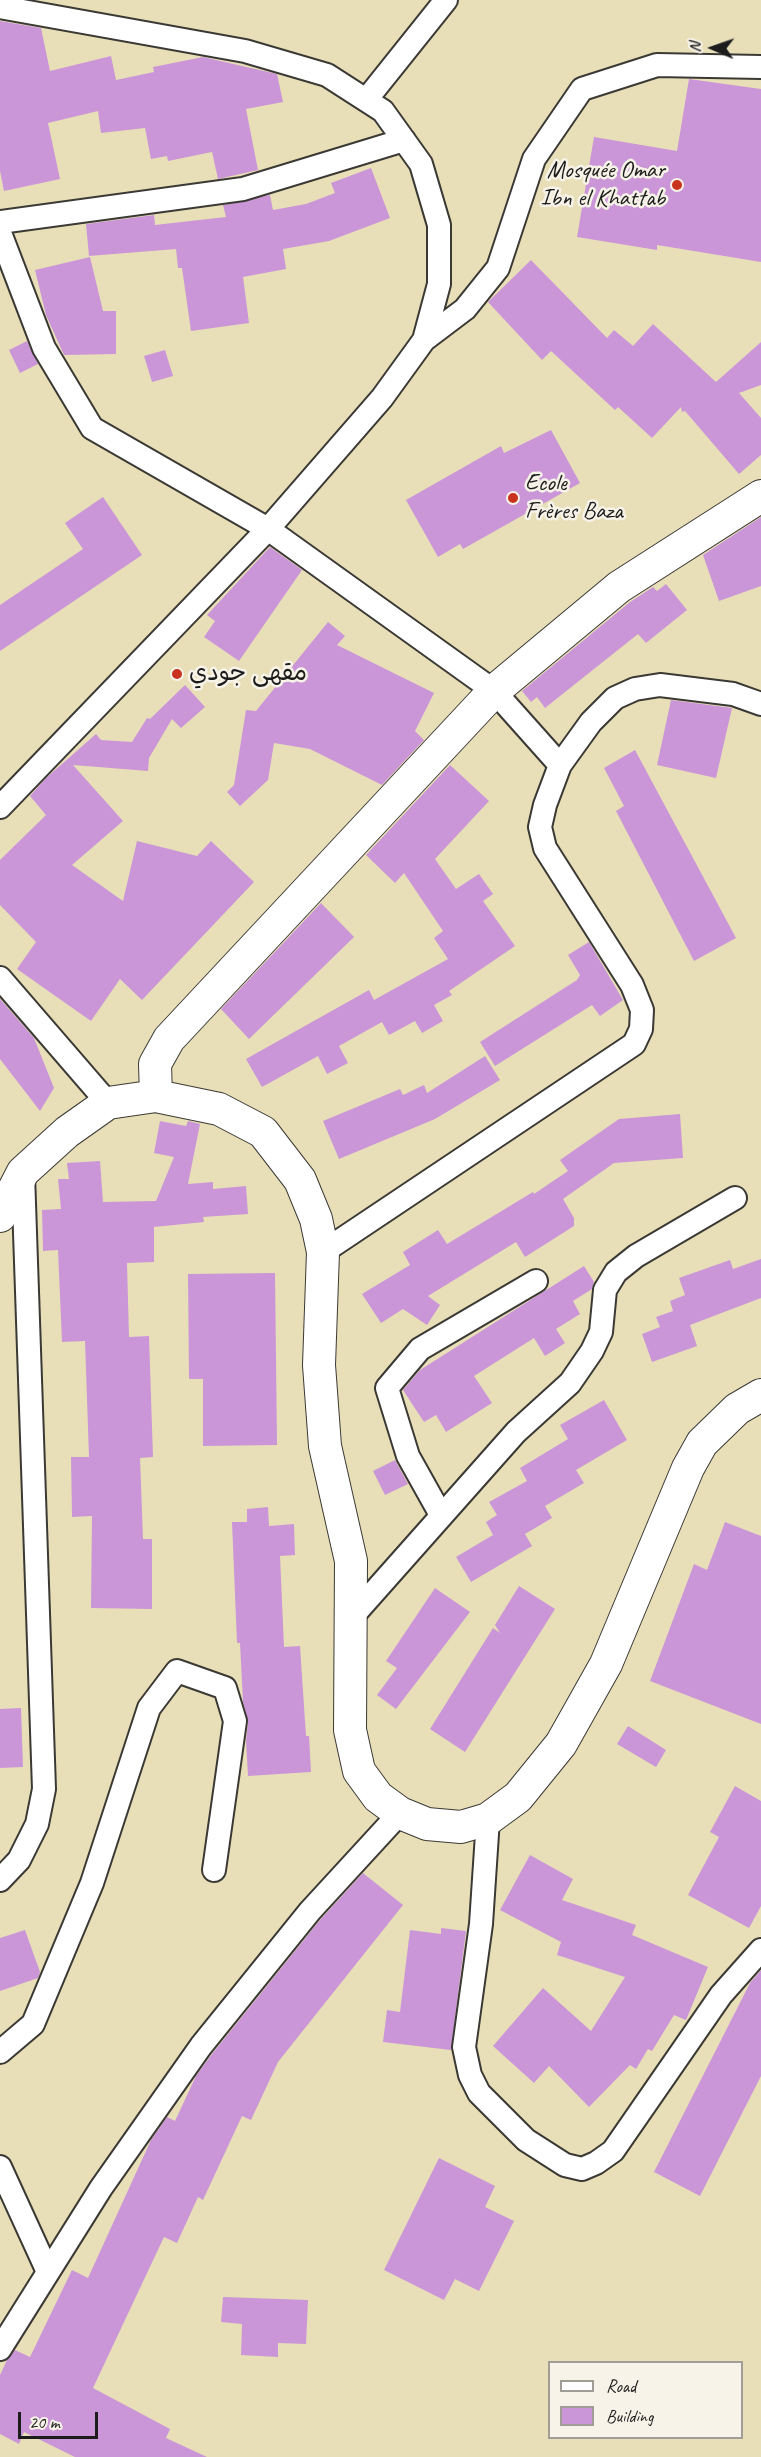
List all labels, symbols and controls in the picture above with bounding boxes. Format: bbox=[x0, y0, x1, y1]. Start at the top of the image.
north arrow bbox=[683, 18, 743, 78]
text: N bbox=[685, 42, 705, 53]
place label: Mosquée Omar Ibn el Khattab bbox=[540, 157, 665, 213]
marker: Mosquée Omar Ibn el Khattab bbox=[670, 178, 684, 192]
place label: Ecole Frères Baza bbox=[525, 470, 623, 526]
marker: Ecole Frères Baza bbox=[506, 491, 520, 505]
place label: مقهى جودي bbox=[189, 660, 307, 688]
marker: مقهى جودي bbox=[170, 667, 184, 681]
legend bbox=[548, 2361, 743, 2439]
text: Road bbox=[606, 2375, 636, 2397]
scale bar bbox=[21, 2400, 100, 2438]
text: Building bbox=[606, 2405, 653, 2427]
text: 20 m bbox=[29, 2411, 60, 2433]

